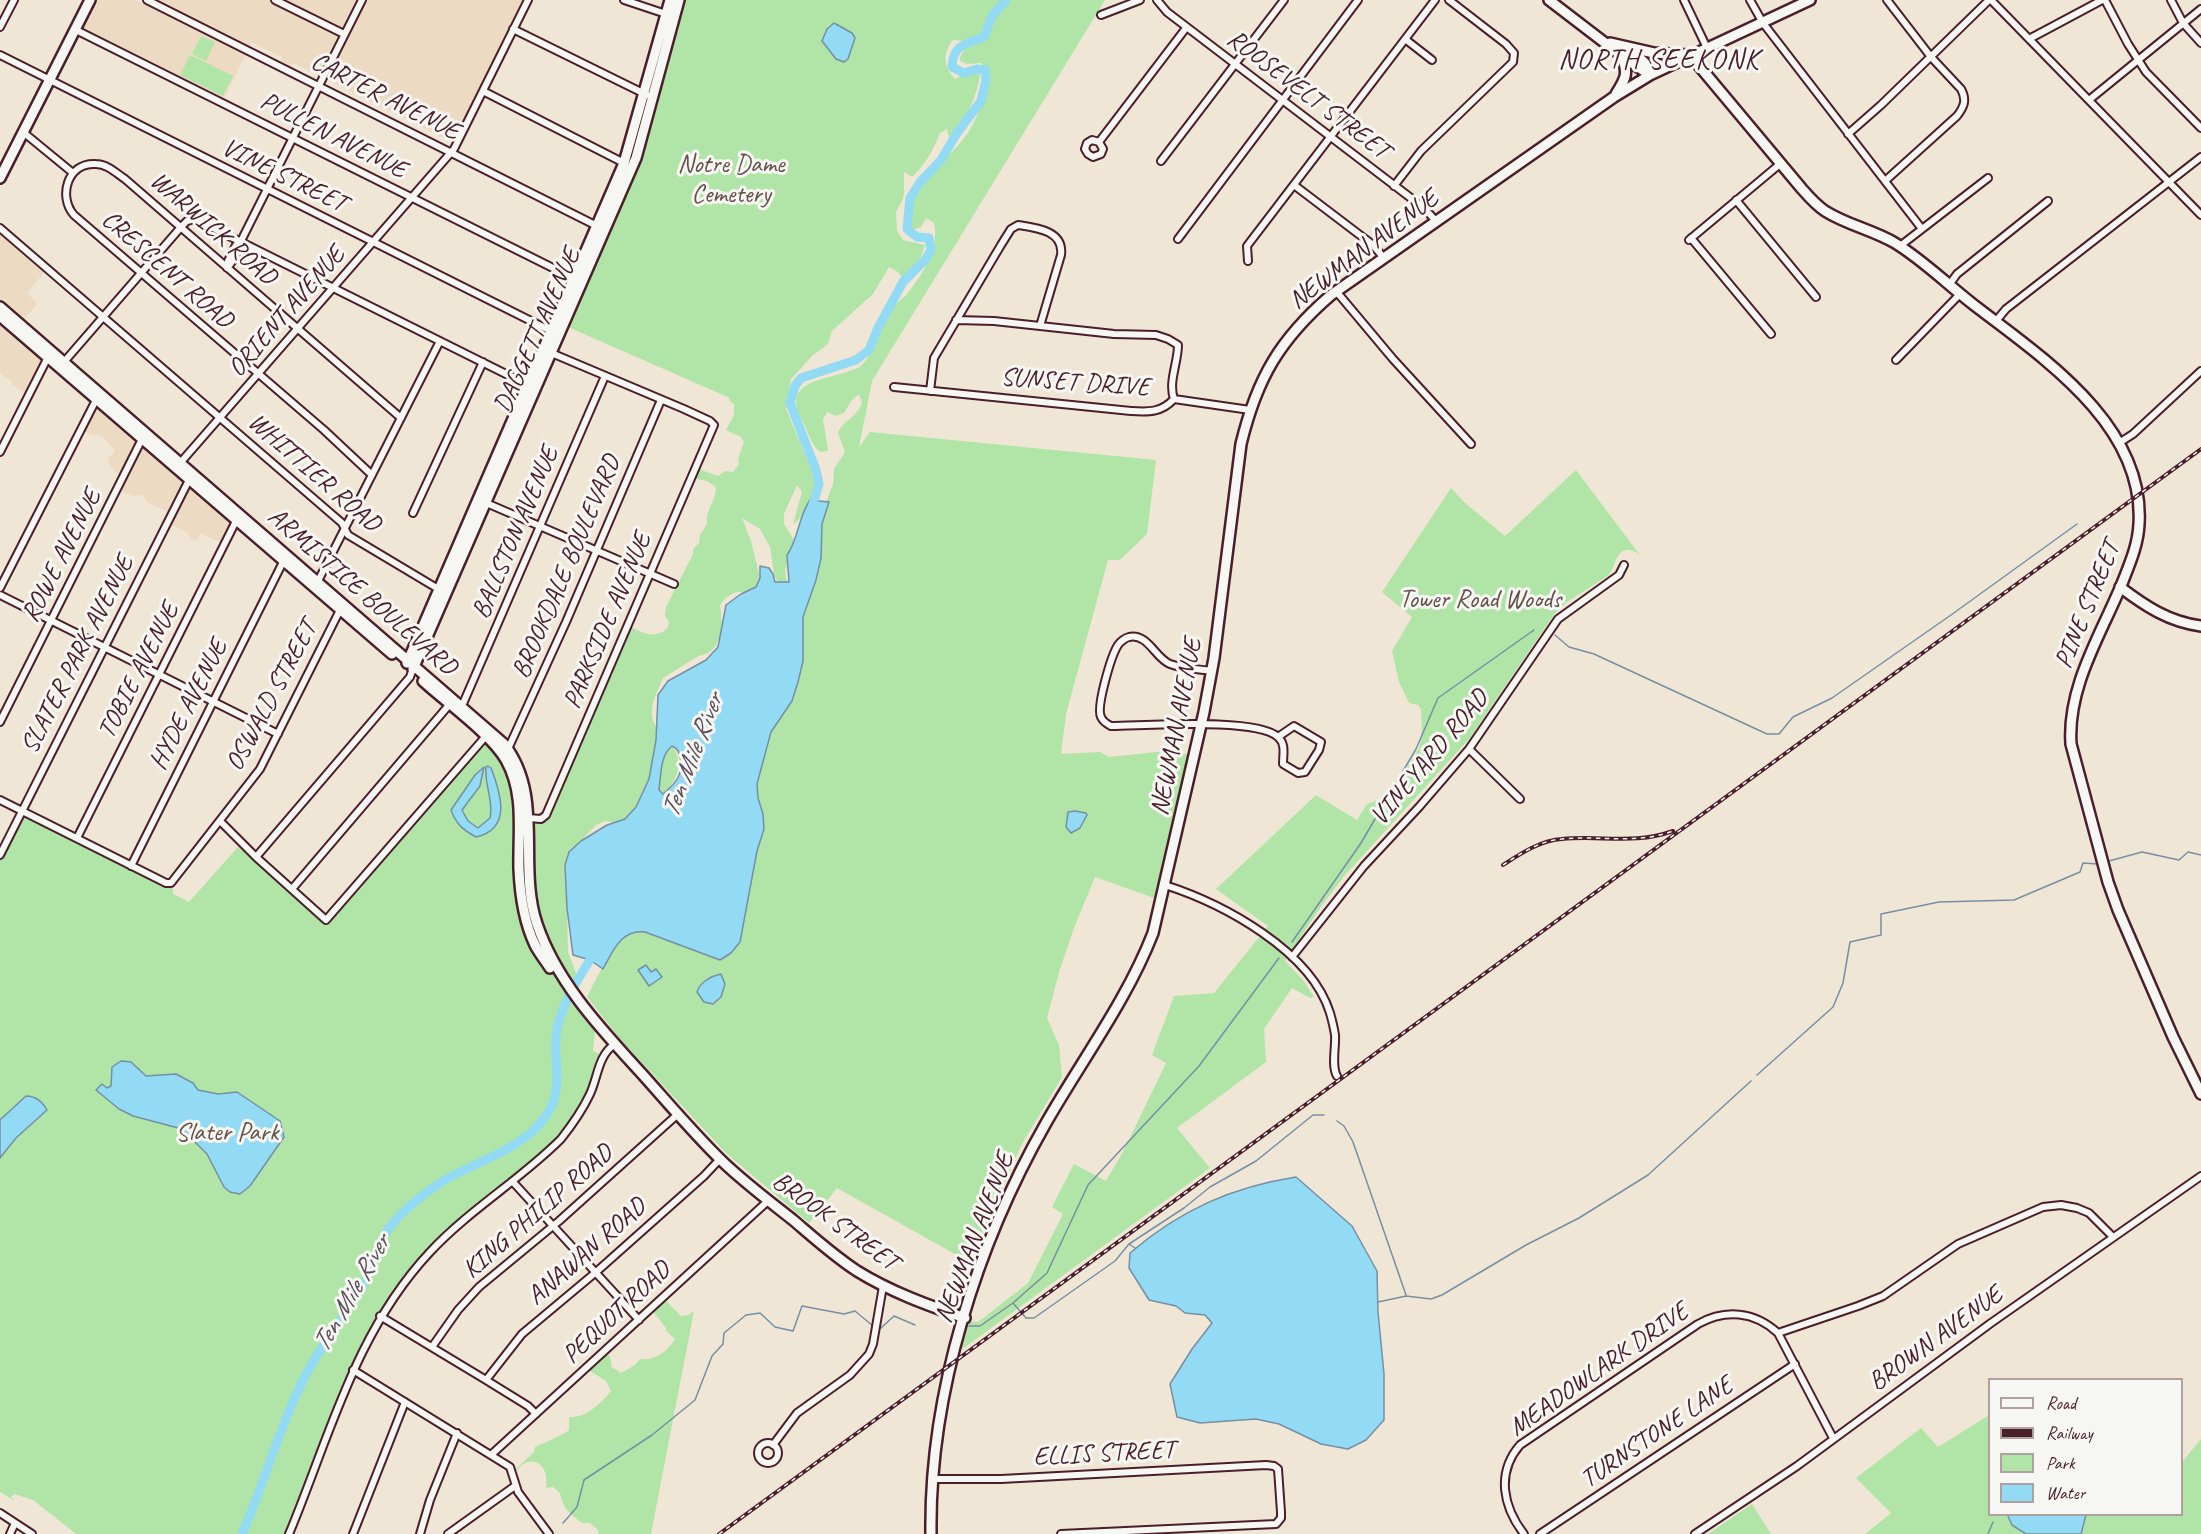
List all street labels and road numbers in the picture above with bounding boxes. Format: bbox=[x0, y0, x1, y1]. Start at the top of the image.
street label: ROOSEVELT STREET bbox=[1220, 24, 1396, 166]
street label: CARTER AVENUE bbox=[305, 46, 465, 148]
street label: PULLEN AVENUE bbox=[255, 86, 411, 186]
street label: VINE STREET bbox=[216, 132, 352, 220]
street label: WARWICK ROAD bbox=[143, 166, 283, 292]
street label: NEWMAN AVENUE bbox=[1283, 183, 1445, 317]
street label: CRESCENT ROAD bbox=[95, 204, 239, 336]
street label: ORIENT AVENUE bbox=[222, 240, 352, 384]
street label: DAGGETT AVENUE bbox=[488, 244, 588, 418]
street label: SUNSET DRIVE bbox=[1000, 362, 1150, 404]
street label: WHITTIER ROAD bbox=[241, 407, 387, 539]
street label: BALLSTON AVENUE bbox=[466, 443, 566, 623]
street label: BROOKDALE BOULEVARD bbox=[506, 451, 628, 683]
street label: ROWE AVENUE bbox=[15, 485, 109, 627]
street label: ARMISTICE BOULEVARD bbox=[261, 501, 463, 683]
street label: PARKSIDE AVENUE bbox=[557, 529, 659, 713]
street label: PINE STREET bbox=[2048, 537, 2128, 673]
street label: SLATER PARK AVENUE bbox=[15, 551, 141, 759]
street label: TOBIE AVENUE bbox=[92, 598, 186, 744]
street label: OSWALD STREET bbox=[219, 616, 325, 776]
street label: HYDE AVENUE bbox=[143, 635, 235, 775]
street label: NEWMAN AVENUE bbox=[1145, 636, 1209, 818]
street label: VINEYARD ROAD bbox=[1364, 684, 1496, 832]
street label: KING PHILIP ROAD bbox=[456, 1138, 620, 1286]
street label: NEWMAN AVENUE bbox=[928, 1149, 1022, 1327]
street label: BROOK STREET bbox=[766, 1166, 904, 1278]
street label: ANAWAN ROAD bbox=[521, 1192, 653, 1312]
street label: PEQUOT ROAD bbox=[556, 1255, 678, 1371]
street label: BROWN AVENUE bbox=[1863, 1280, 2009, 1398]
street label: MEADOWLARK DRIVE bbox=[1503, 1296, 1695, 1444]
street label: TURNSTONE LANE bbox=[1575, 1371, 1739, 1495]
street label: ELLIS STREET bbox=[1032, 1435, 1176, 1473]

